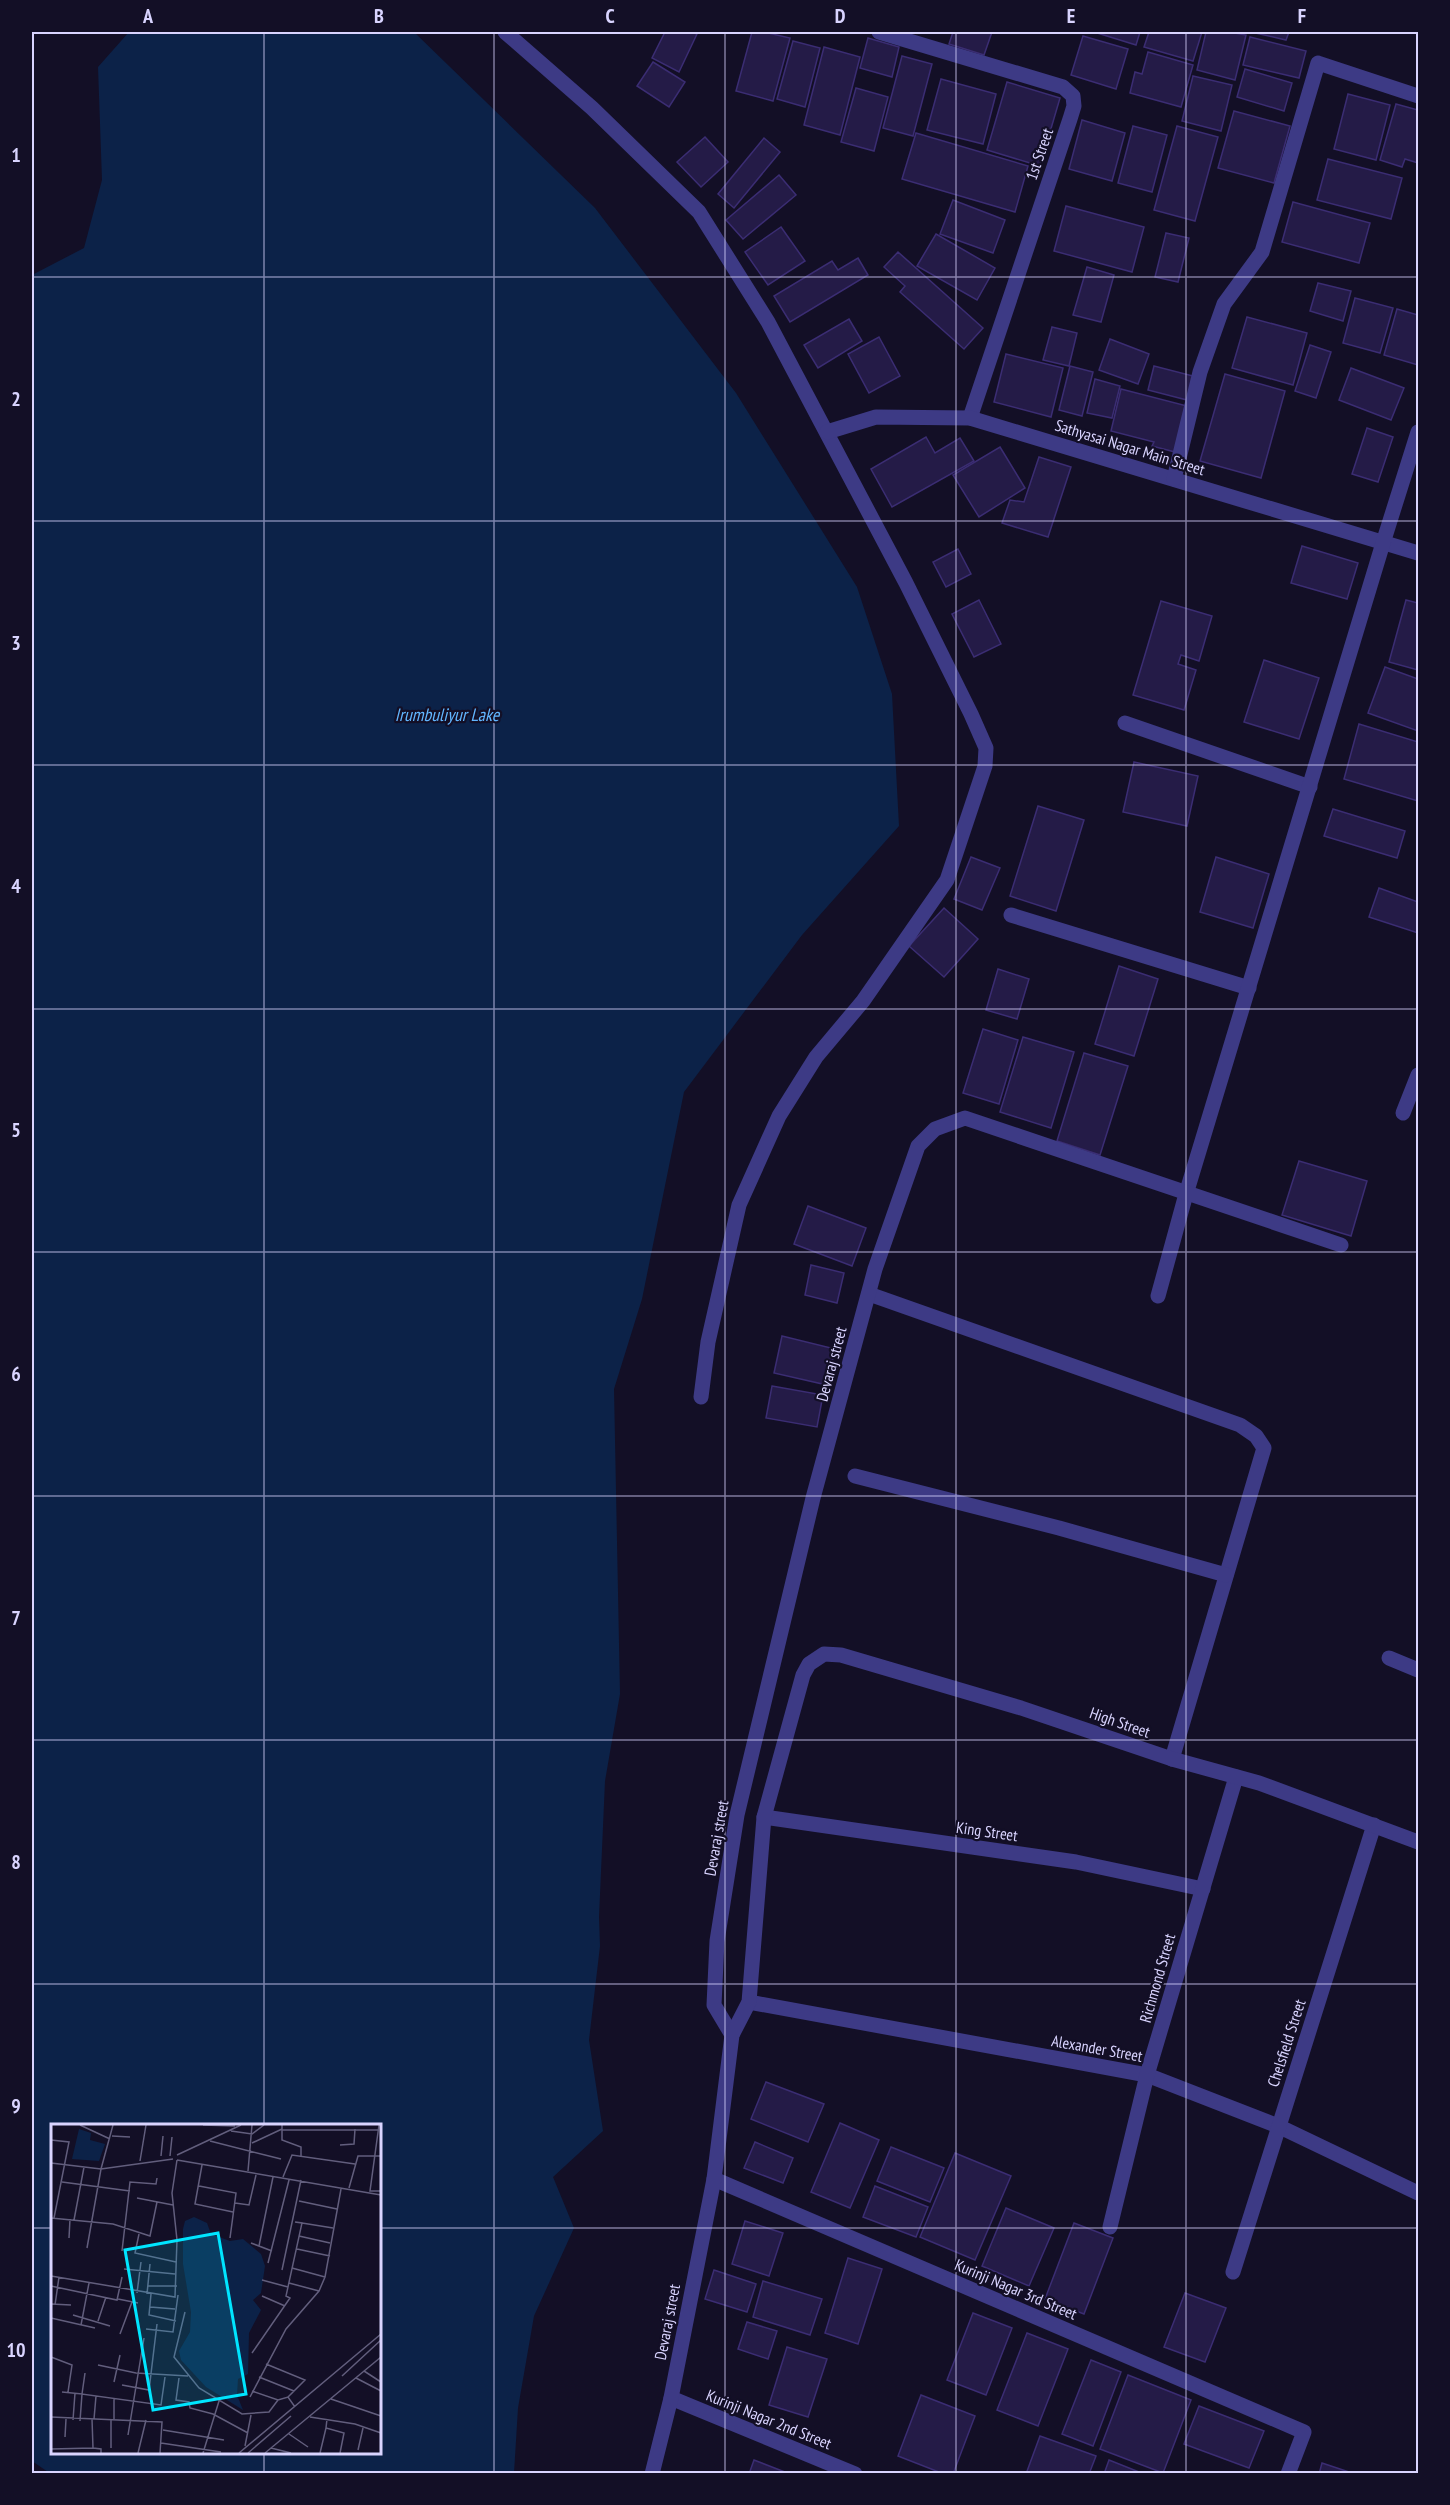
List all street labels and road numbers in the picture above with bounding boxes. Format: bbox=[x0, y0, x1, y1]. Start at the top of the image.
street label: 1st Street bbox=[1021, 125, 1057, 183]
street label: Sathyasai Nagar Main Street bbox=[1053, 415, 1208, 479]
street label: Devaraj street bbox=[811, 1324, 851, 1404]
street label: High Street bbox=[1087, 1702, 1153, 1742]
street label: Devaraj street bbox=[699, 1798, 733, 1877]
street label: King Street bbox=[955, 1817, 1020, 1845]
street label: Richmond Street bbox=[1135, 1931, 1179, 2025]
street label: Chelsfield Street bbox=[1262, 1996, 1310, 2089]
street label: Alexander Street bbox=[1050, 2030, 1145, 2066]
street label: Kurinji Nagar 3rd Street bbox=[952, 2254, 1081, 2324]
street label: Devaraj street bbox=[650, 2282, 684, 2362]
street label: Kurinji Nagar 2nd Street bbox=[703, 2385, 835, 2453]

